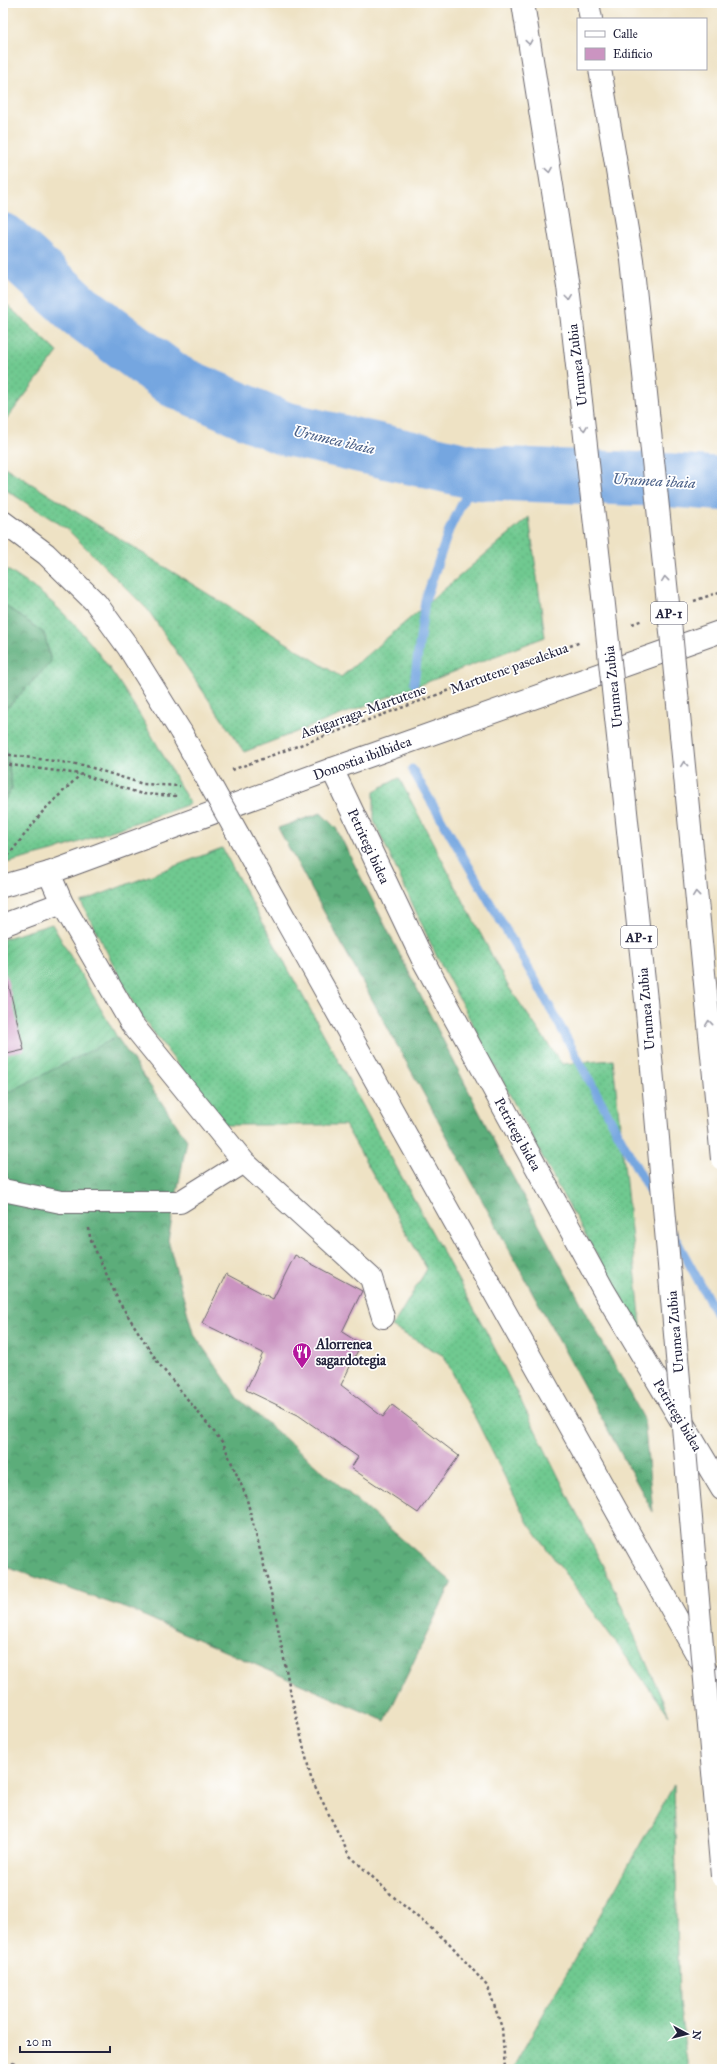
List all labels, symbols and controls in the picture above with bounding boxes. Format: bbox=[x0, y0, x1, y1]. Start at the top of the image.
legend bbox=[577, 18, 707, 70]
text: Calle bbox=[613, 27, 638, 41]
one-way arrow bbox=[525, 38, 533, 45]
text: Edificio bbox=[613, 47, 652, 61]
one-way arrow bbox=[545, 167, 553, 173]
one-way arrow bbox=[564, 295, 573, 302]
street label: Urumea Zubia bbox=[564, 323, 591, 407]
water label: Urumea ibaia bbox=[291, 422, 377, 458]
one-way arrow bbox=[579, 425, 588, 431]
water label: Urumea ibaia bbox=[612, 470, 696, 492]
one-way arrow bbox=[661, 576, 670, 582]
road number: AP-1 bbox=[651, 602, 687, 624]
street label: Martutene pasealekua bbox=[448, 639, 571, 698]
street label: Urumea Zubia bbox=[601, 645, 626, 729]
street label: Astigarraga-Martutene bbox=[297, 681, 429, 742]
street label: Donostia ibilbidea bbox=[311, 733, 414, 784]
one-way arrow bbox=[679, 761, 688, 767]
street label: Petritegi bidea bbox=[344, 806, 393, 887]
one-way arrow bbox=[692, 891, 701, 897]
road number: AP-1 bbox=[621, 926, 657, 948]
street label: Urumea Zubia bbox=[634, 967, 659, 1051]
one-way arrow bbox=[704, 1020, 713, 1026]
street label: Petritegi bidea bbox=[490, 1095, 545, 1174]
street label: Urumea Zubia bbox=[663, 1290, 688, 1374]
place label: Alorrenea sagardotegia bbox=[315, 1336, 387, 1370]
restaurant icon: Alorrenea sagardotegia bbox=[291, 1341, 313, 1369]
street label: Petritegi bidea bbox=[649, 1376, 706, 1454]
north arrow bbox=[667, 2014, 707, 2054]
scale bar bbox=[20, 2028, 110, 2054]
text: N bbox=[689, 2030, 703, 2041]
text: 20 m bbox=[26, 2035, 52, 2049]

